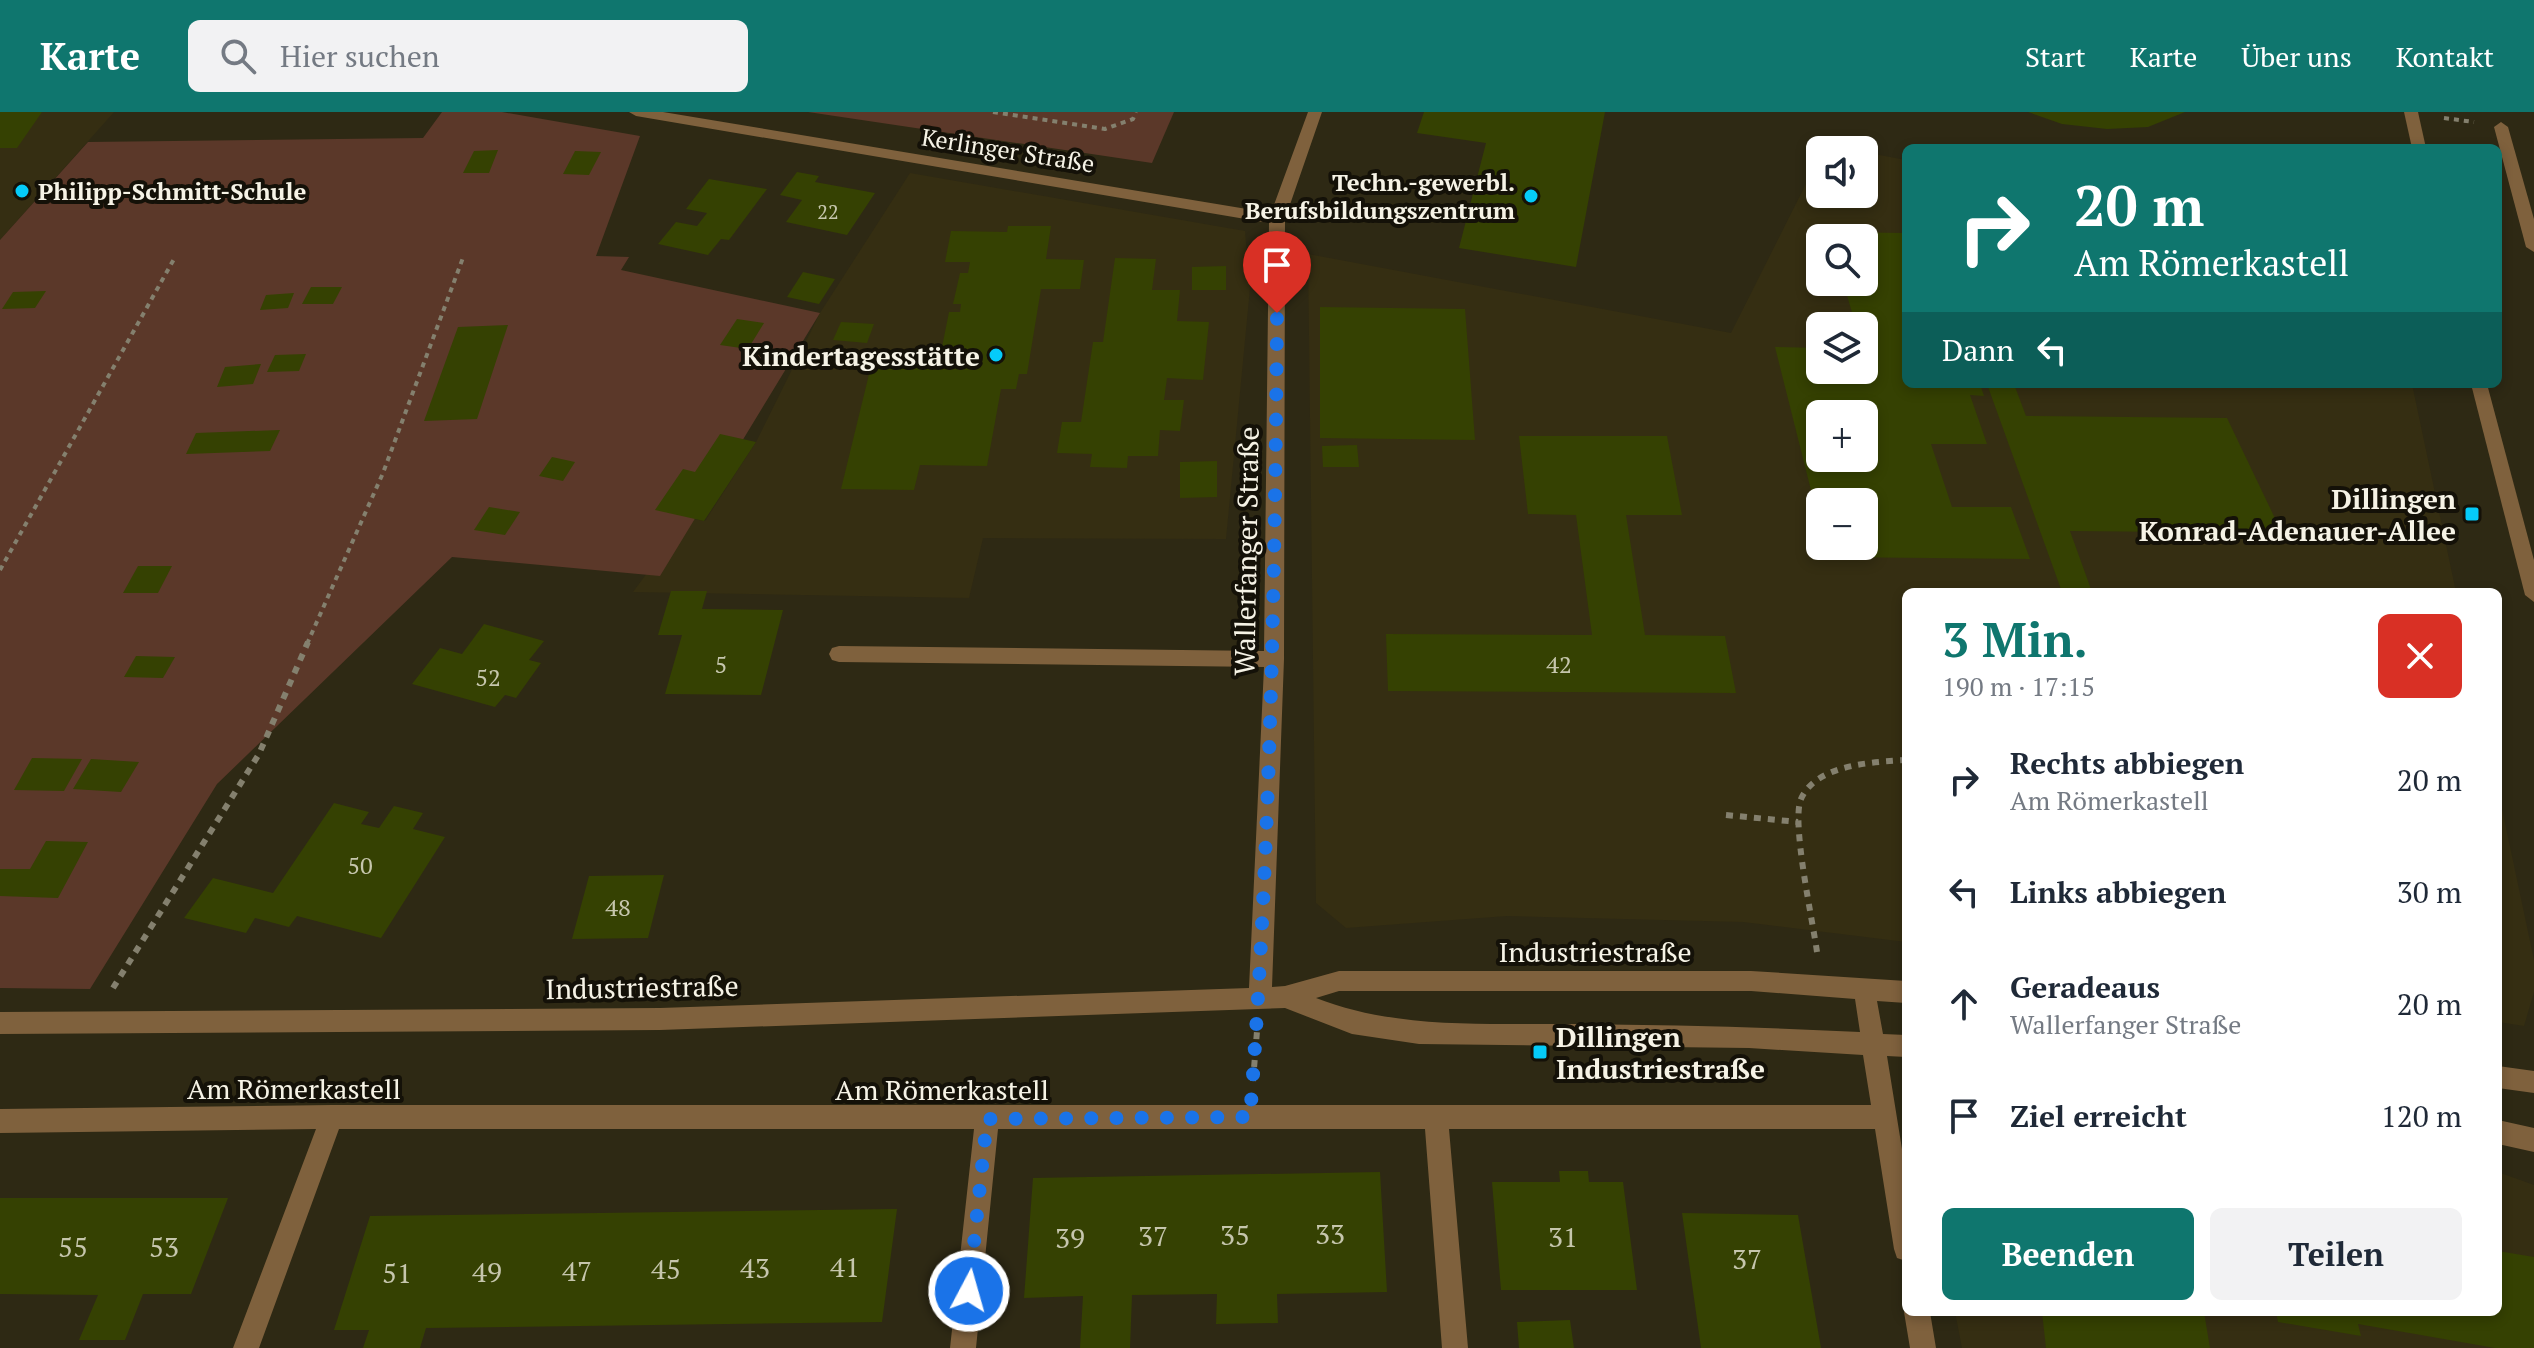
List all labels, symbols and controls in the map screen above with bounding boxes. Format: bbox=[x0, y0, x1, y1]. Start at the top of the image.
search box bbox=[188, 20, 748, 92]
text: Karte bbox=[40, 31, 140, 81]
icon: search bbox=[216, 34, 260, 78]
text: Hier suchen bbox=[280, 36, 440, 76]
text: Start bbox=[2025, 38, 2086, 75]
text: Karte bbox=[2130, 38, 2197, 75]
text: Über uns bbox=[2241, 38, 2352, 75]
text: Kontakt bbox=[2396, 38, 2494, 75]
street label: Kerlinger Straße bbox=[919, 121, 1097, 179]
map controls bbox=[1806, 136, 1878, 560]
button: sound bbox=[1806, 136, 1878, 208]
place label: Techn.-gewerbl. Berufsbildungszentrum bbox=[1245, 166, 1515, 226]
text: 20 m bbox=[2074, 168, 2204, 242]
place label: Philipp-Schmitt-Schule bbox=[38, 175, 306, 207]
icon: right bbox=[1942, 176, 2046, 280]
marker: Philipp-Schmitt-Schule bbox=[13, 182, 31, 200]
marker: Techn.-gewerbl. Berufsbildungszentrum bbox=[1522, 187, 1540, 205]
house number: 22 bbox=[817, 198, 839, 225]
button: search bbox=[1806, 224, 1878, 296]
pin bbox=[1243, 231, 1311, 313]
text: Am Römerkastell bbox=[2074, 239, 2349, 286]
icon: arrive bbox=[1255, 243, 1299, 287]
button: layers bbox=[1806, 312, 1878, 384]
icon: left bbox=[2030, 328, 2074, 372]
text: Dann bbox=[1942, 330, 2014, 370]
place label: Kindertagesstätte bbox=[742, 337, 980, 374]
marker: Kindertagesstätte bbox=[987, 346, 1005, 364]
button: + bbox=[1806, 400, 1878, 472]
street label: Wallerfanger Straße bbox=[1225, 426, 1267, 676]
place label: Dillingen Konrad-Adenauer-Allee bbox=[2139, 480, 2456, 549]
button: − bbox=[1806, 488, 1878, 560]
marker: Dillingen Konrad-Adenauer-Allee bbox=[2463, 505, 2481, 523]
text: 3 Min. bbox=[1942, 607, 2088, 671]
button: close bbox=[2378, 614, 2462, 698]
house number: 5 bbox=[715, 648, 727, 680]
house number: 42 bbox=[1546, 648, 1572, 680]
house number: 52 bbox=[475, 661, 501, 693]
text: 190 m · 17:15 bbox=[1942, 669, 2095, 703]
text: Rechts abbiegen bbox=[2010, 743, 2244, 783]
icon: right bbox=[1942, 758, 1986, 802]
text: 20 m bbox=[2397, 760, 2462, 800]
text: Am Römerkastell bbox=[2010, 783, 2209, 817]
house number: 50 bbox=[347, 849, 373, 881]
icon: left bbox=[1942, 870, 1986, 914]
text: Links abbiegen bbox=[2010, 872, 2226, 912]
text: 30 m bbox=[2397, 872, 2462, 912]
house number: 48 bbox=[605, 891, 631, 923]
street label: Industriestraße bbox=[1498, 933, 1692, 970]
street label: Industriestraße bbox=[545, 967, 739, 1007]
text: Geradeaus bbox=[2010, 967, 2160, 1007]
icon: ahead bbox=[1942, 982, 1986, 1026]
text: 20 m bbox=[2397, 984, 2462, 1024]
text: Wallerfanger Straße bbox=[2010, 1007, 2241, 1041]
place label: Dillingen Industriestraße bbox=[1556, 1018, 1765, 1087]
marker: Dillingen Industriestraße bbox=[1531, 1043, 1549, 1061]
street label: Am Römerkastell bbox=[187, 1070, 401, 1107]
street label: Am Römerkastell bbox=[835, 1071, 1049, 1108]
icon: arrive bbox=[1942, 1094, 1986, 1138]
text: Ziel erreicht bbox=[2010, 1096, 2187, 1136]
text: 120 m bbox=[2381, 1096, 2462, 1136]
button: Beenden bbox=[1942, 1208, 2194, 1300]
button: Teilen bbox=[2210, 1208, 2462, 1300]
house number: 33 bbox=[1315, 1215, 1345, 1252]
house number: 35 bbox=[1220, 1216, 1250, 1253]
house number: 37 bbox=[1138, 1217, 1168, 1254]
house number: 31 bbox=[1548, 1218, 1578, 1255]
house number: 39 bbox=[1055, 1219, 1085, 1256]
house number: 55 bbox=[58, 1228, 88, 1265]
house number: 53 bbox=[149, 1228, 179, 1265]
house number: 37 bbox=[1732, 1240, 1762, 1277]
house number: 41 bbox=[830, 1248, 860, 1285]
house number: 43 bbox=[740, 1249, 770, 1286]
position arrow bbox=[927, 1249, 1011, 1333]
house number: 45 bbox=[651, 1250, 681, 1287]
house number: 47 bbox=[562, 1252, 592, 1289]
house number: 49 bbox=[472, 1253, 502, 1290]
house number: 51 bbox=[382, 1254, 412, 1291]

